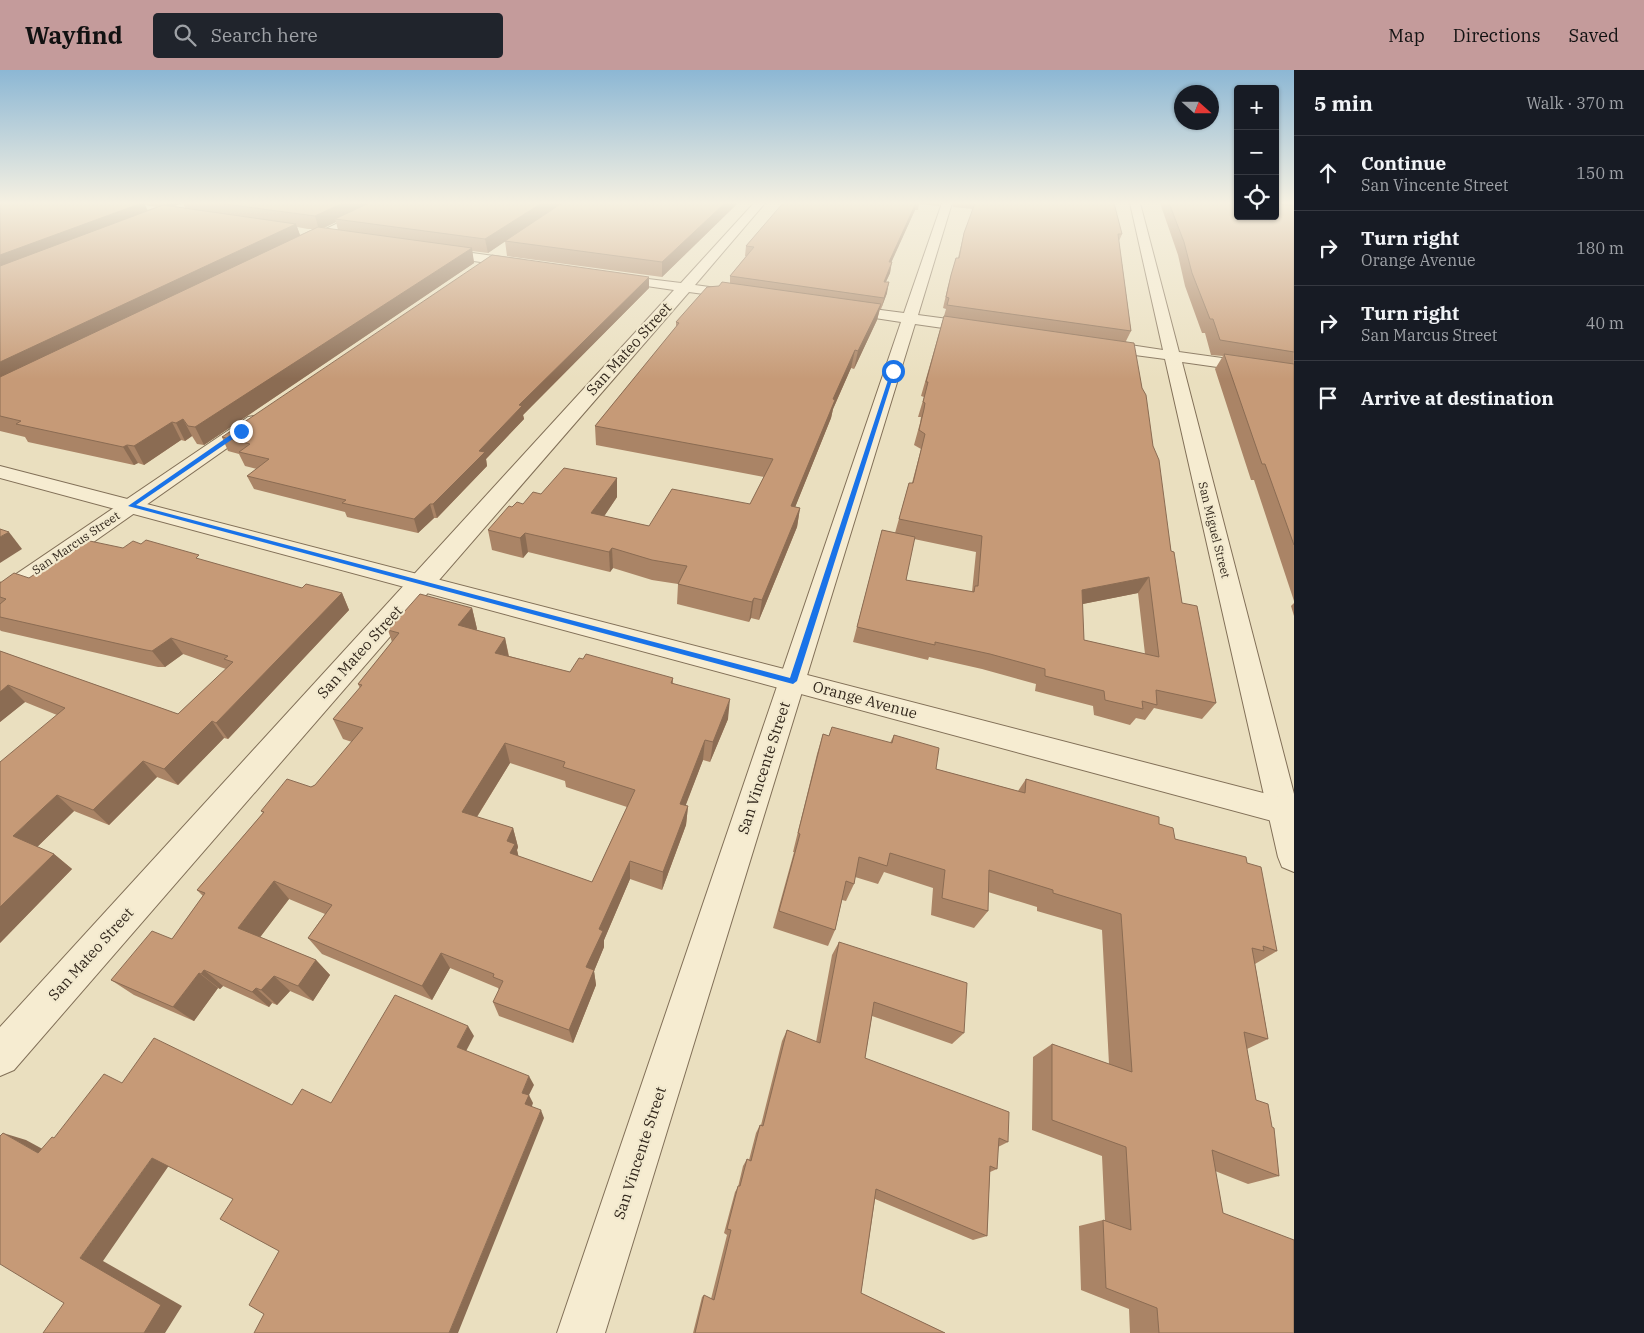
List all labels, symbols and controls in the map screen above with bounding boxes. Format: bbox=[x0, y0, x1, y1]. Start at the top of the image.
search box bbox=[153, 13, 503, 58]
text: Wayfind bbox=[25, 19, 123, 51]
icon: search bbox=[171, 21, 199, 49]
text: Search here bbox=[211, 23, 318, 47]
text: Map bbox=[1388, 24, 1425, 47]
text: Directions bbox=[1453, 24, 1541, 47]
text: Saved bbox=[1569, 24, 1619, 47]
north arrow bbox=[1174, 85, 1219, 130]
map controls bbox=[1234, 85, 1279, 220]
button: + bbox=[1234, 85, 1279, 130]
text: 5 min bbox=[1314, 89, 1373, 117]
text: Walk · 370 m bbox=[1526, 93, 1624, 113]
button: − bbox=[1234, 130, 1279, 175]
text: Continue bbox=[1361, 151, 1446, 175]
icon: ahead bbox=[1314, 159, 1342, 187]
text: 150 m bbox=[1576, 163, 1624, 183]
button: locate bbox=[1234, 175, 1279, 220]
text: San Vincente Street bbox=[1361, 175, 1508, 195]
text: Turn right bbox=[1361, 226, 1459, 250]
icon: right bbox=[1314, 234, 1342, 262]
text: 180 m bbox=[1576, 238, 1624, 258]
text: Orange Avenue bbox=[1361, 250, 1476, 270]
street label: San Mateo Street bbox=[582, 298, 675, 399]
text: Turn right bbox=[1361, 301, 1459, 325]
icon: right bbox=[1314, 309, 1342, 337]
text: 40 m bbox=[1586, 313, 1624, 333]
text: San Marcus Street bbox=[1361, 325, 1497, 345]
route start bbox=[882, 360, 905, 383]
icon: arrive bbox=[1314, 384, 1342, 412]
text: Arrive at destination bbox=[1361, 386, 1554, 410]
route end bbox=[230, 420, 253, 443]
street label: San Miguel Street bbox=[1195, 480, 1234, 580]
street label: San Marcus Street bbox=[29, 508, 122, 577]
street label: San Mateo Street bbox=[313, 601, 406, 702]
street label: Orange Avenue bbox=[811, 676, 919, 723]
street label: San Vincente Street bbox=[733, 699, 794, 837]
street label: San Mateo Street bbox=[44, 903, 137, 1004]
street label: San Vincente Street bbox=[609, 1084, 670, 1222]

